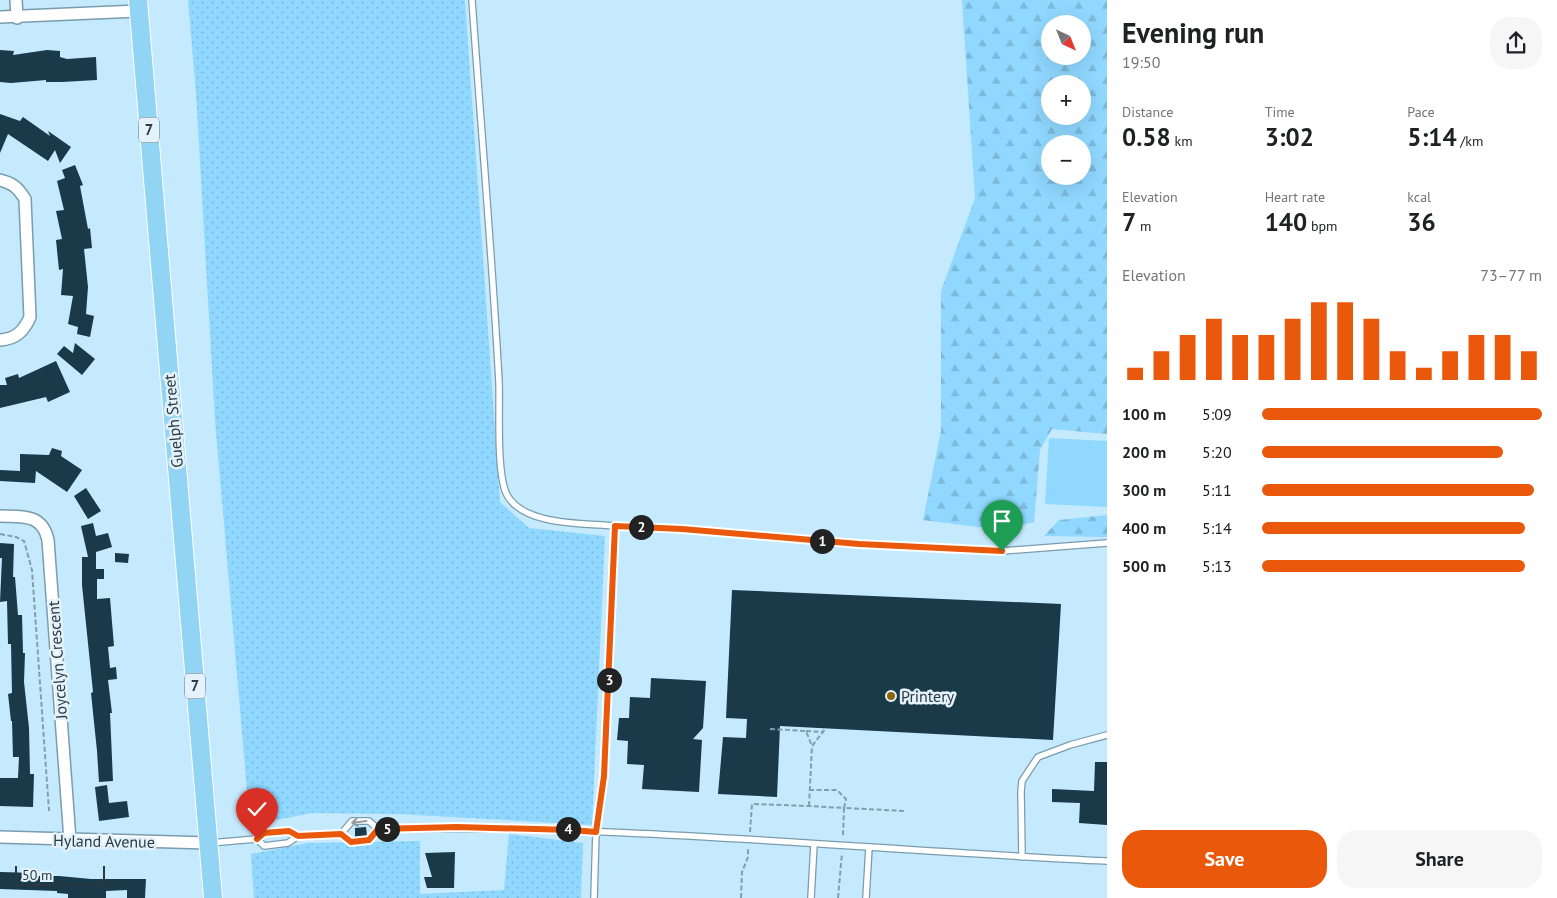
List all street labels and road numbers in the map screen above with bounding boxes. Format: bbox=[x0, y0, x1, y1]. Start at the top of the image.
road number: 7 bbox=[139, 118, 159, 142]
street label: Guelph Street bbox=[159, 373, 187, 469]
street label: Joycelyn Crescent bbox=[43, 599, 71, 721]
road number: 7 bbox=[185, 674, 205, 698]
street label: Hyland Avenue bbox=[53, 830, 155, 852]

